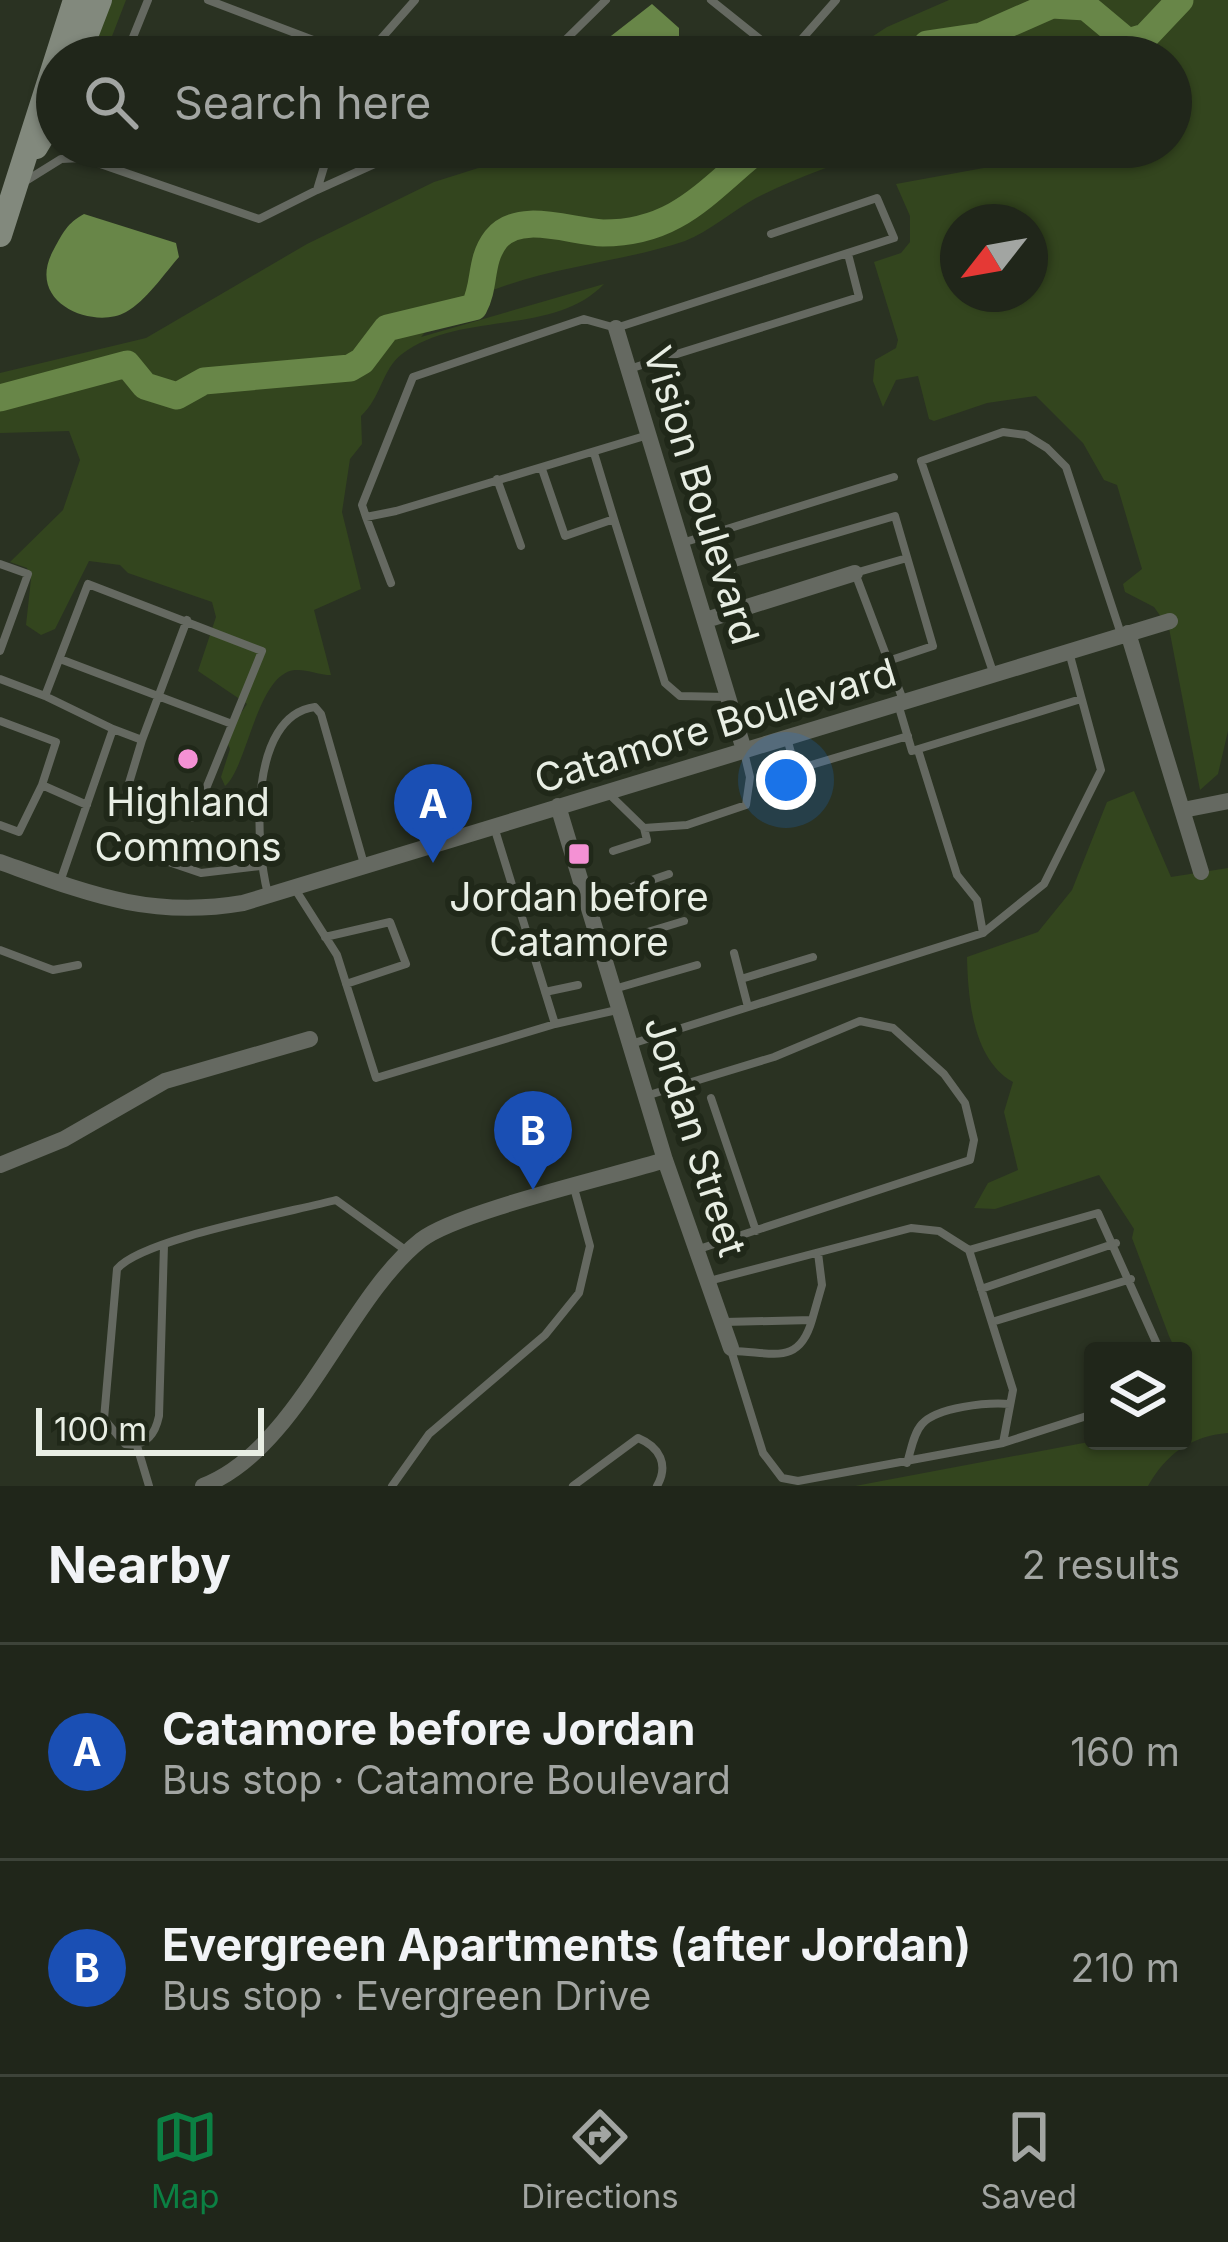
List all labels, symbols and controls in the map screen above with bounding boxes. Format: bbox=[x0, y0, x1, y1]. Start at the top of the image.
search box bbox=[36, 36, 1192, 168]
icon: search bbox=[78, 69, 144, 135]
text: Search here bbox=[174, 75, 431, 130]
north arrow bbox=[940, 204, 1048, 312]
street label: Vision Boulevard bbox=[634, 341, 770, 649]
street label: Catamore Boulevard bbox=[529, 648, 901, 802]
marker: Highland Commons bbox=[175, 746, 201, 772]
your location bbox=[756, 750, 816, 810]
pin: A bbox=[394, 764, 472, 863]
place label: Highland Commons bbox=[94, 778, 282, 870]
marker: Jordan before Catamore bbox=[566, 841, 592, 867]
place label: Jordan before Catamore bbox=[449, 873, 709, 965]
street label: Jordan Street bbox=[635, 1010, 757, 1262]
pin: B bbox=[494, 1091, 572, 1190]
map controls bbox=[1084, 1342, 1192, 1450]
button: layers bbox=[1084, 1342, 1192, 1450]
scale bar bbox=[36, 1402, 264, 1455]
text: 100 m bbox=[54, 1409, 147, 1449]
text: Nearby bbox=[48, 1534, 231, 1595]
text: 2 results bbox=[1022, 1541, 1180, 1588]
text: Catamore before Jordan bbox=[162, 1701, 696, 1756]
text: A bbox=[72, 1728, 102, 1775]
text: 160 m bbox=[1070, 1728, 1180, 1775]
text: Bus stop · Catamore Boulevard bbox=[162, 1756, 731, 1803]
text: Evergreen Apartments (after Jordan) bbox=[162, 1917, 971, 1972]
text: B bbox=[74, 1944, 100, 1991]
text: 210 m bbox=[1071, 1944, 1180, 1991]
text: Bus stop · Evergreen Drive bbox=[162, 1972, 651, 2019]
tab: Map bbox=[151, 2104, 219, 2216]
tab: Directions bbox=[521, 2104, 679, 2216]
tab: Saved bbox=[980, 2104, 1077, 2216]

